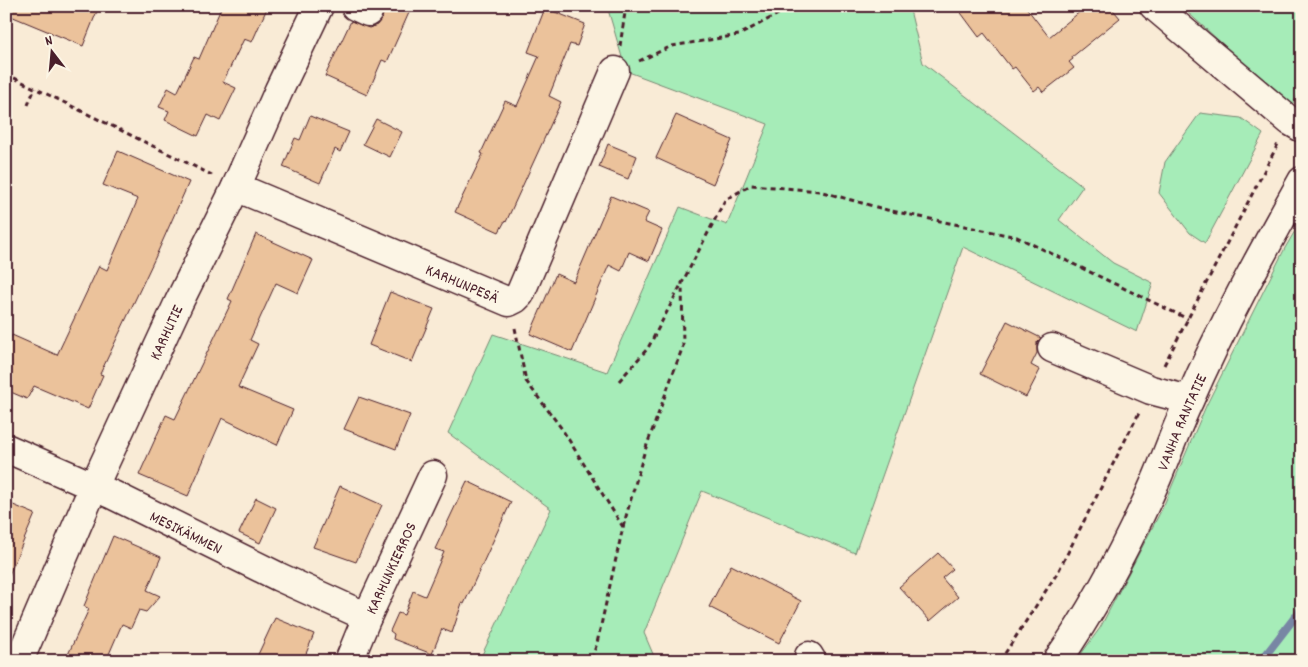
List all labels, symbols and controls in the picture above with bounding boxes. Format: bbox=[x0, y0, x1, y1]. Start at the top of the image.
north arrow bbox=[28, 28, 78, 78]
text: N bbox=[43, 31, 55, 52]
street label: KARHUNPESÄ bbox=[421, 259, 502, 310]
street label: KARHUTIE bbox=[145, 301, 190, 364]
street label: VANHA RANTATIE bbox=[1152, 370, 1214, 474]
street label: MESIKÄMMEN bbox=[145, 506, 226, 561]
street label: KARHUNKIERROS bbox=[361, 519, 424, 619]

